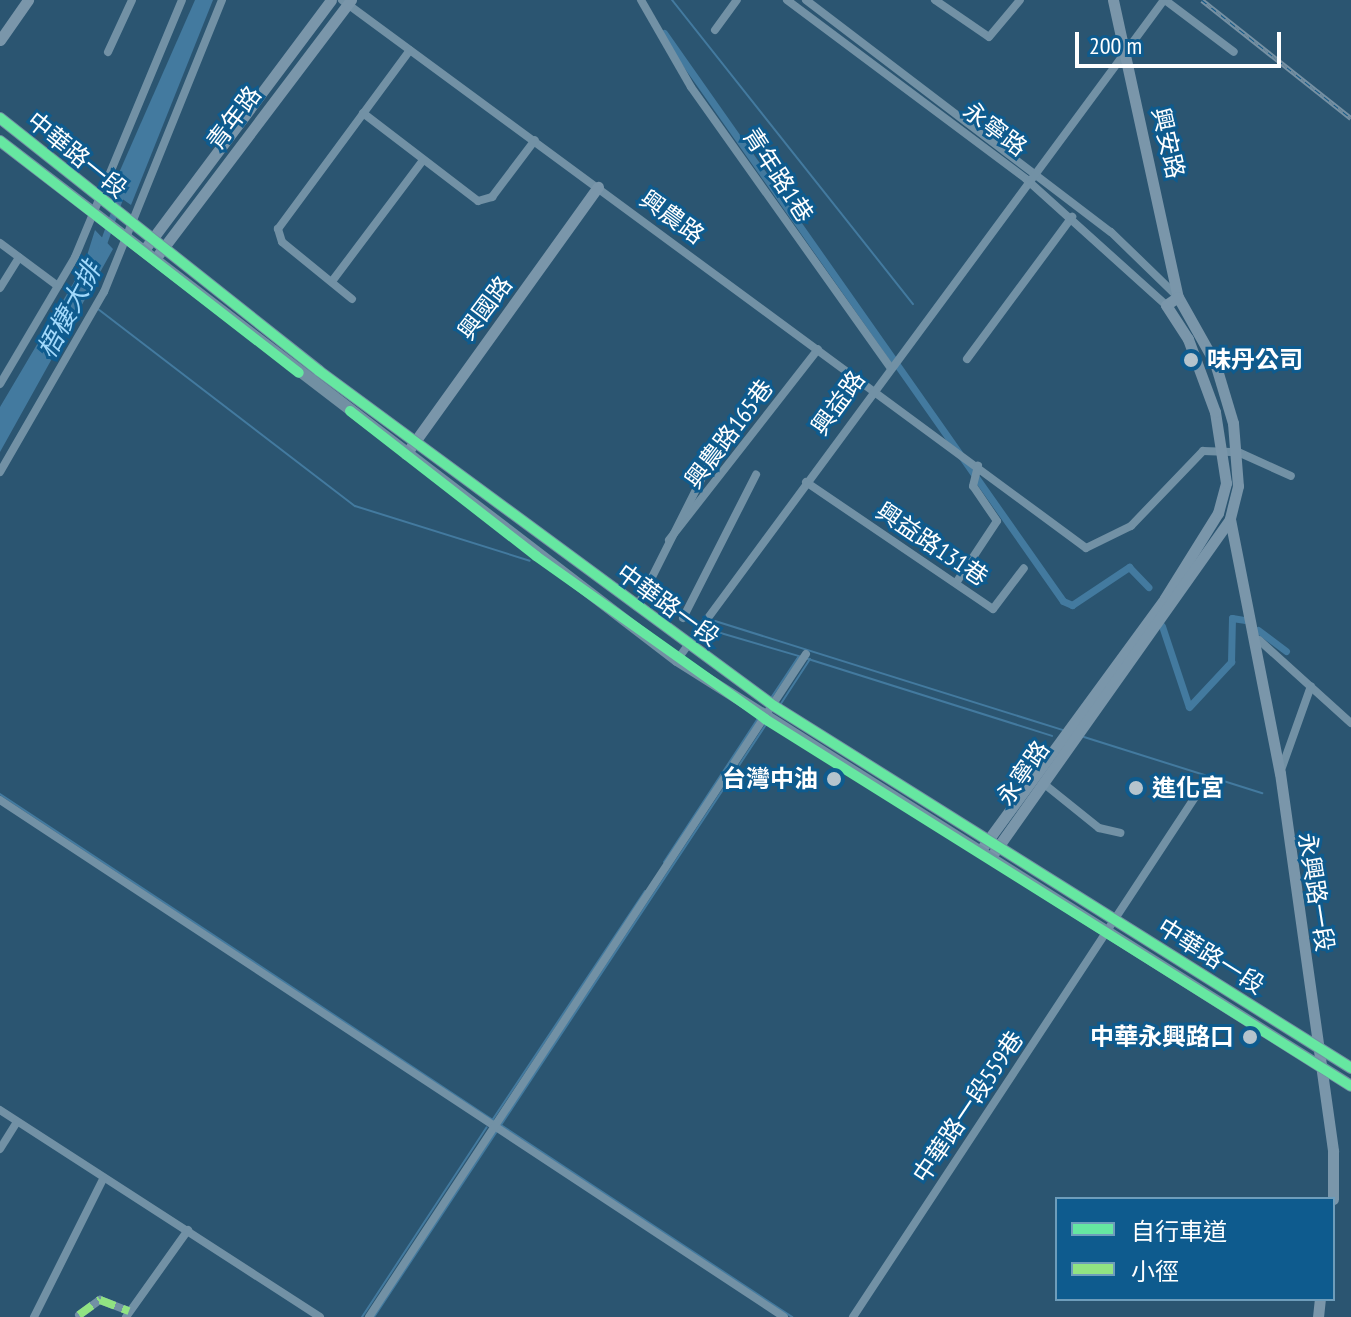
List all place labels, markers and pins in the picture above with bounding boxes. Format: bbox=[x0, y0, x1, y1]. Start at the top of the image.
place label: 味丹公司 bbox=[1207, 346, 1303, 374]
marker: 味丹公司 bbox=[1182, 351, 1200, 369]
place label: 台灣中油 bbox=[722, 765, 818, 793]
marker: 台灣中油 bbox=[825, 770, 843, 788]
place label: 進化宮 bbox=[1152, 774, 1224, 802]
marker: 進化宮 bbox=[1127, 779, 1145, 797]
place label: 中華永興路口 bbox=[1090, 1023, 1234, 1051]
marker: 中華永興路口 bbox=[1241, 1028, 1259, 1046]

